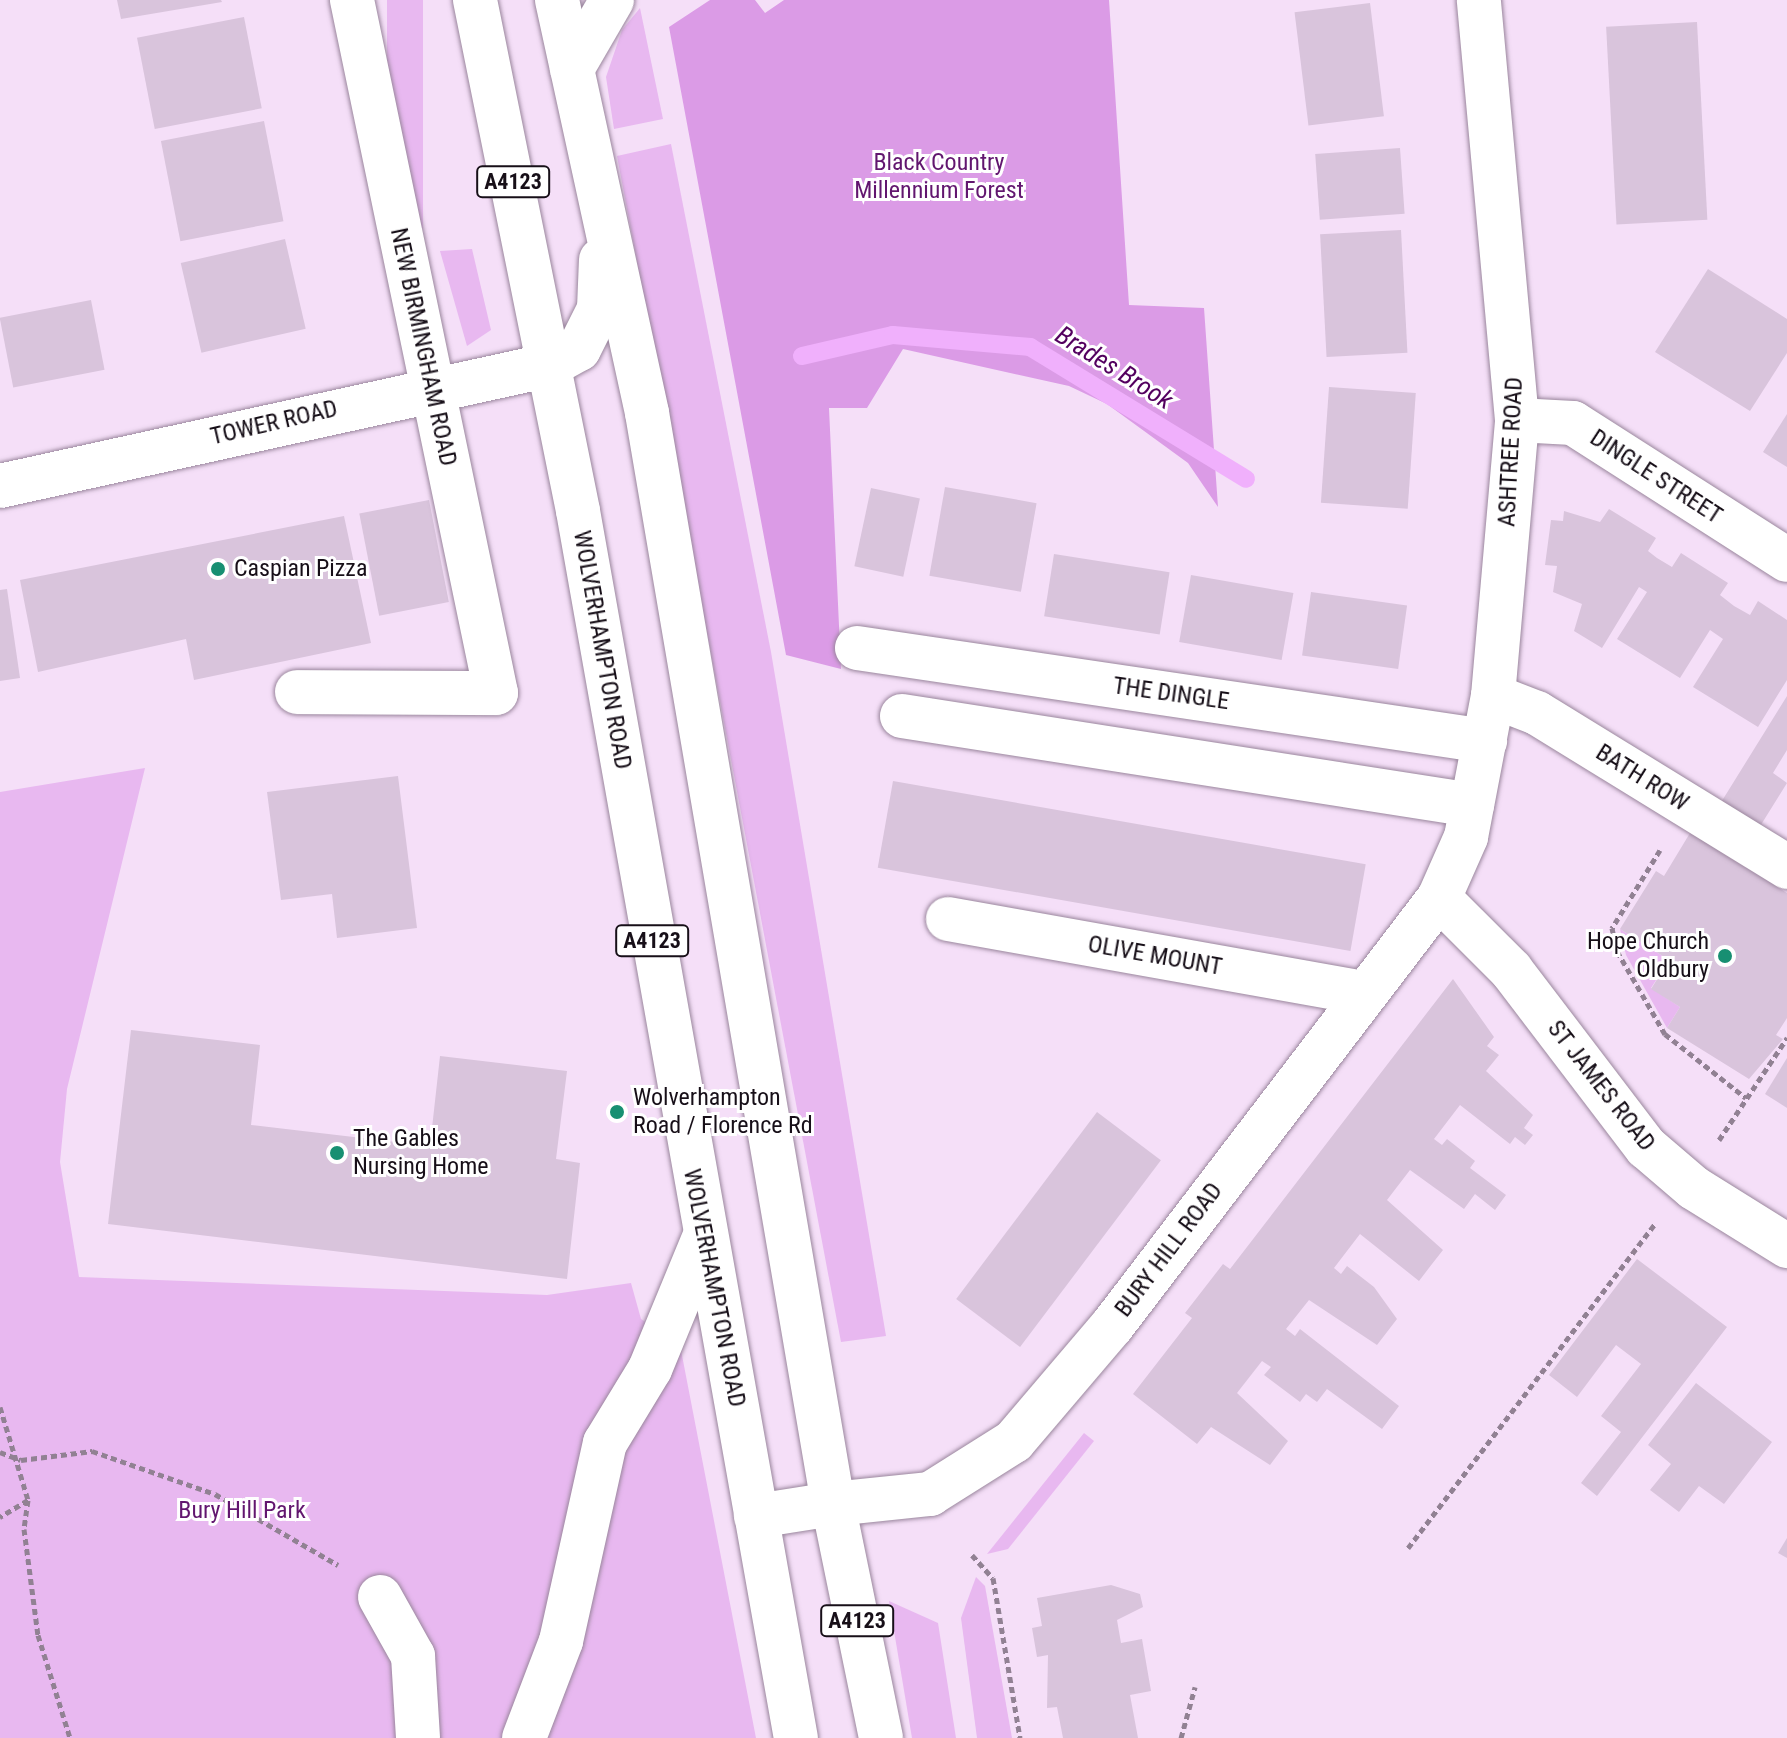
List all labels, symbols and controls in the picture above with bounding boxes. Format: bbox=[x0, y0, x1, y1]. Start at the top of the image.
park label: Black Country Millennium Forest bbox=[854, 149, 1024, 205]
road number: A4123 bbox=[475, 164, 551, 200]
street label: NEW BIRMINGHAM ROAD bbox=[384, 225, 462, 469]
water label: Brades Brook bbox=[1049, 320, 1179, 416]
street label: ASHTREE ROAD bbox=[1493, 376, 1529, 528]
street label: TOWER ROAD bbox=[208, 394, 340, 452]
street label: DINGLE STREET bbox=[1584, 424, 1728, 530]
street label: WOLVERHAMPTON ROAD bbox=[567, 528, 637, 772]
place label: Caspian Pizza bbox=[234, 555, 367, 583]
marker: Caspian Pizza bbox=[209, 560, 227, 578]
street label: THE DINGLE bbox=[1111, 672, 1231, 716]
street label: BATH ROW bbox=[1590, 738, 1694, 818]
road number: A4123 bbox=[614, 923, 690, 959]
place label: Hope Church Oldbury bbox=[1587, 928, 1709, 984]
street label: OLIVE MOUNT bbox=[1086, 930, 1224, 982]
marker: Hope Church Oldbury bbox=[1716, 947, 1734, 965]
street label: ST JAMES ROAD bbox=[1541, 1015, 1661, 1157]
place label: Wolverhampton Road / Florence Rd bbox=[633, 1084, 813, 1140]
marker: Wolverhampton Road / Florence Rd bbox=[608, 1103, 626, 1121]
place label: The Gables Nursing Home bbox=[353, 1125, 488, 1181]
marker: The Gables Nursing Home bbox=[328, 1144, 346, 1162]
street label: WOLVERHAMPTON ROAD bbox=[677, 1166, 751, 1410]
street label: BURY HILL ROAD bbox=[1109, 1177, 1229, 1323]
park label: Bury Hill Park bbox=[178, 1497, 306, 1525]
road number: A4123 bbox=[819, 1603, 895, 1639]

